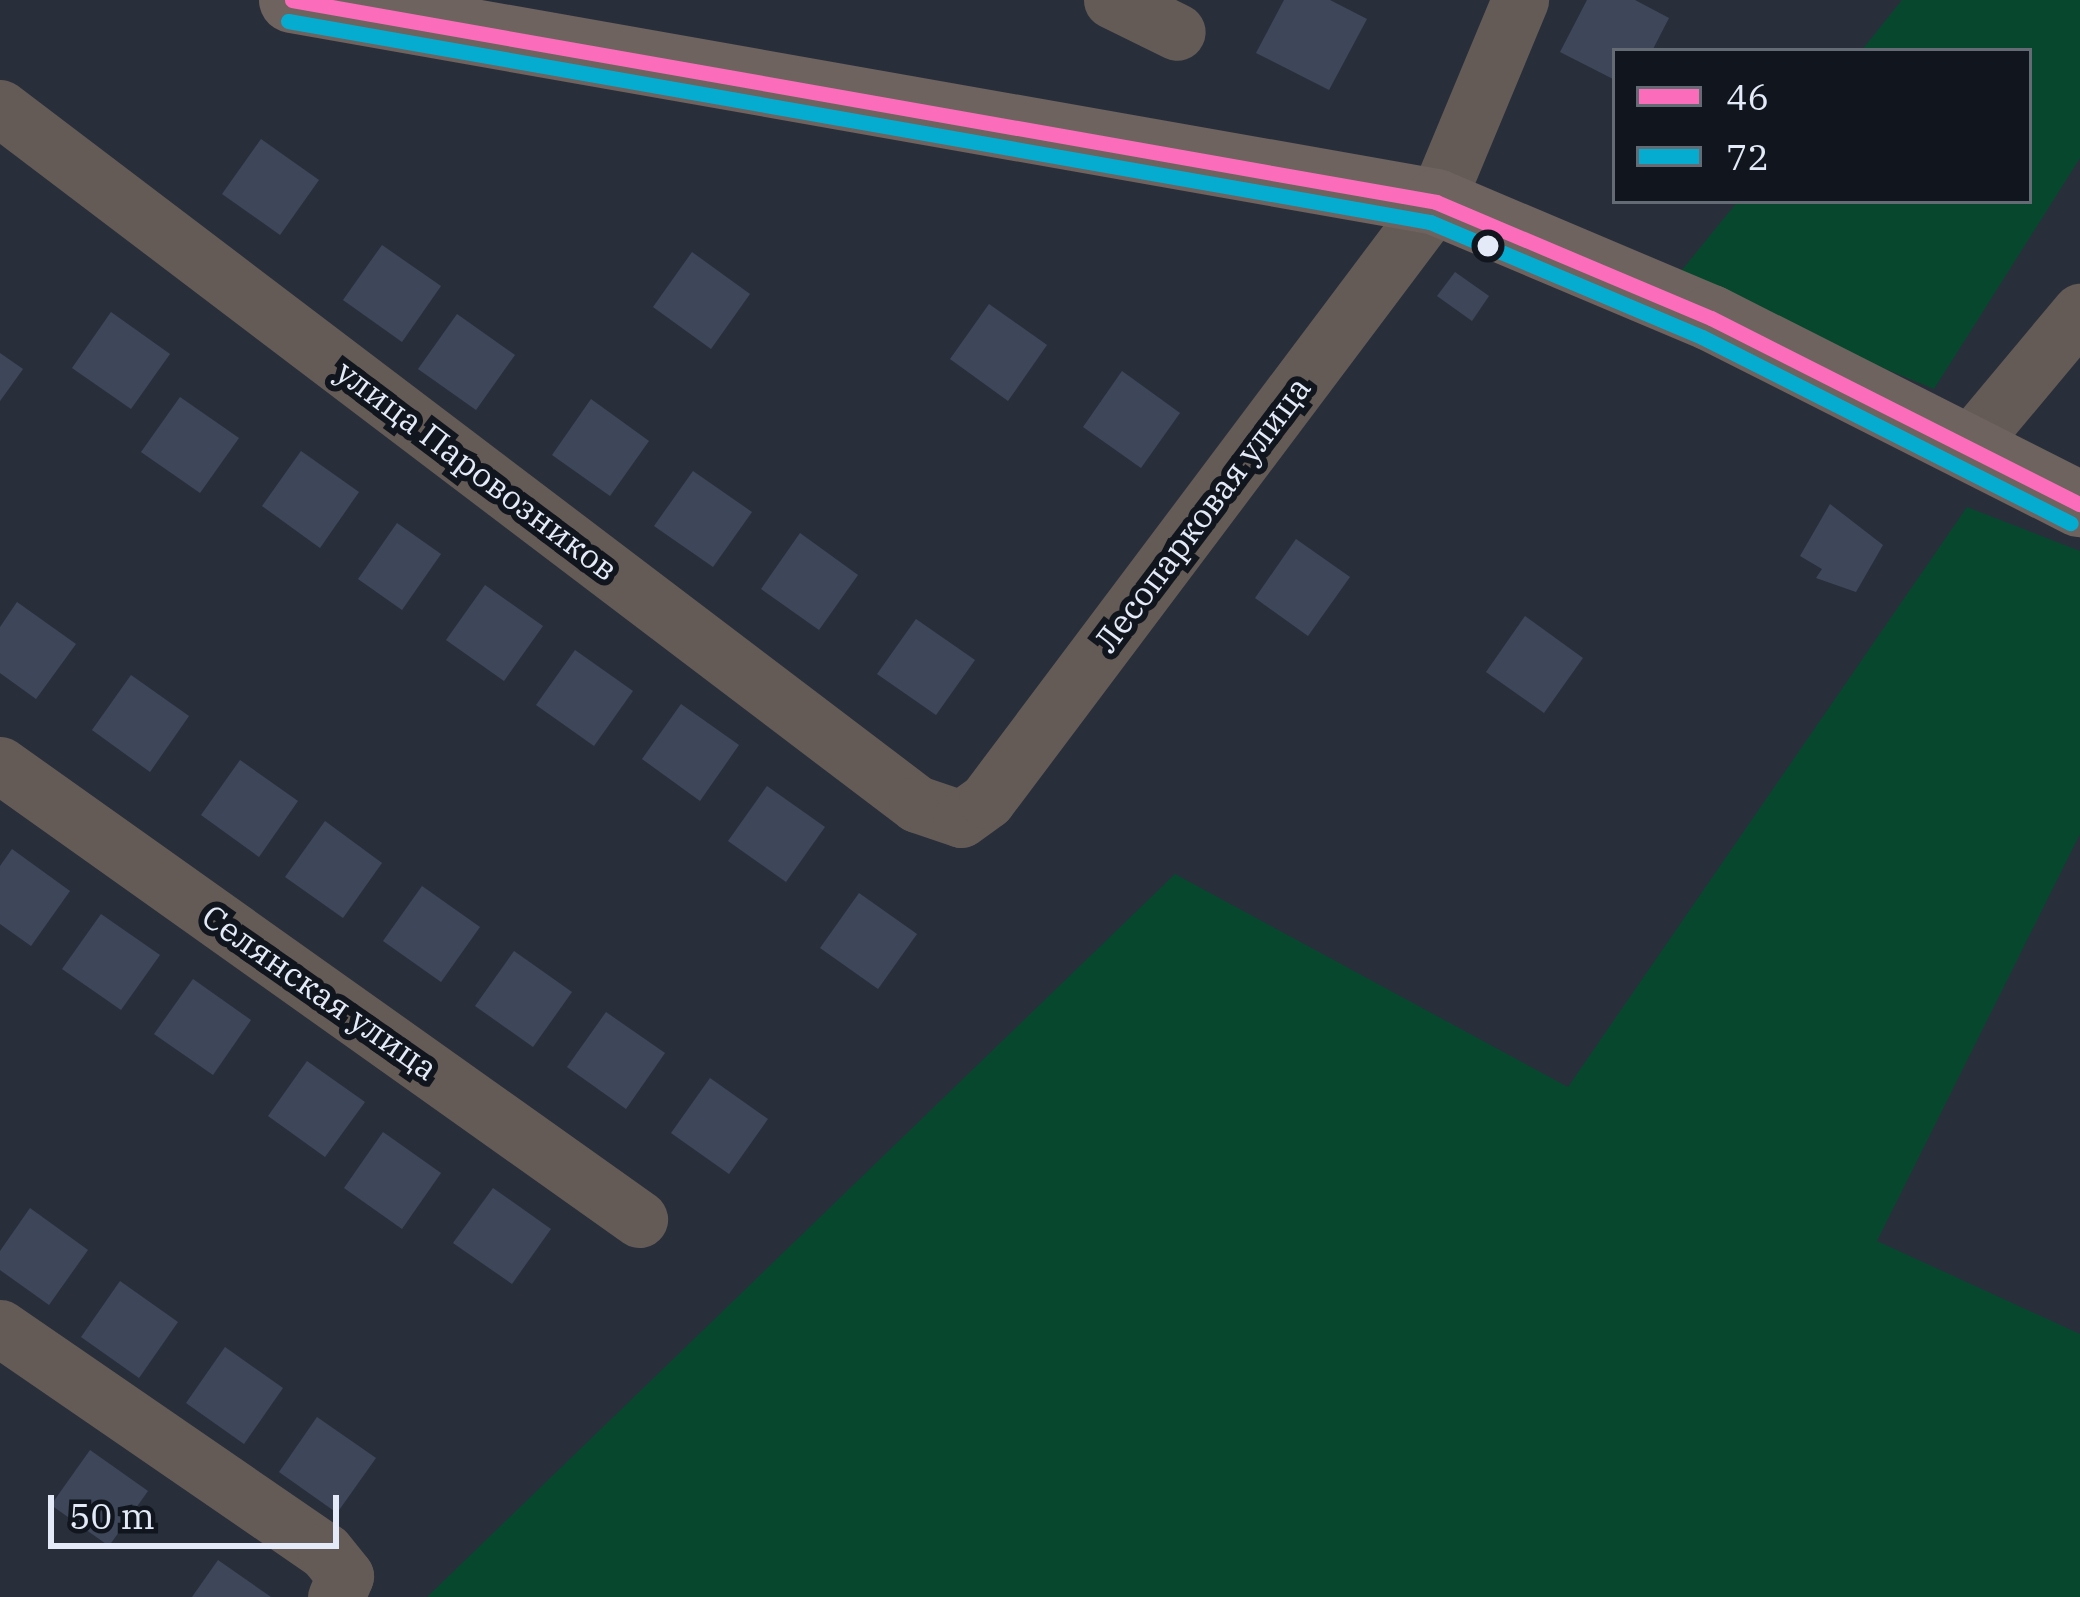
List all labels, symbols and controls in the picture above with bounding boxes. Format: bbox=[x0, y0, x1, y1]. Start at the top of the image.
legend bbox=[1612, 48, 2032, 204]
text: 46 bbox=[1726, 73, 1769, 120]
text: 72 bbox=[1726, 133, 1769, 180]
unlabelled marker bbox=[1477, 235, 1499, 257]
street label: улица Паровозников bbox=[329, 351, 625, 589]
street label: Лесопарковая улица bbox=[1086, 369, 1318, 659]
street label: Селянская улица bbox=[195, 896, 445, 1088]
scale bar bbox=[54, 1471, 345, 1545]
text: 50 m bbox=[69, 1492, 155, 1539]

